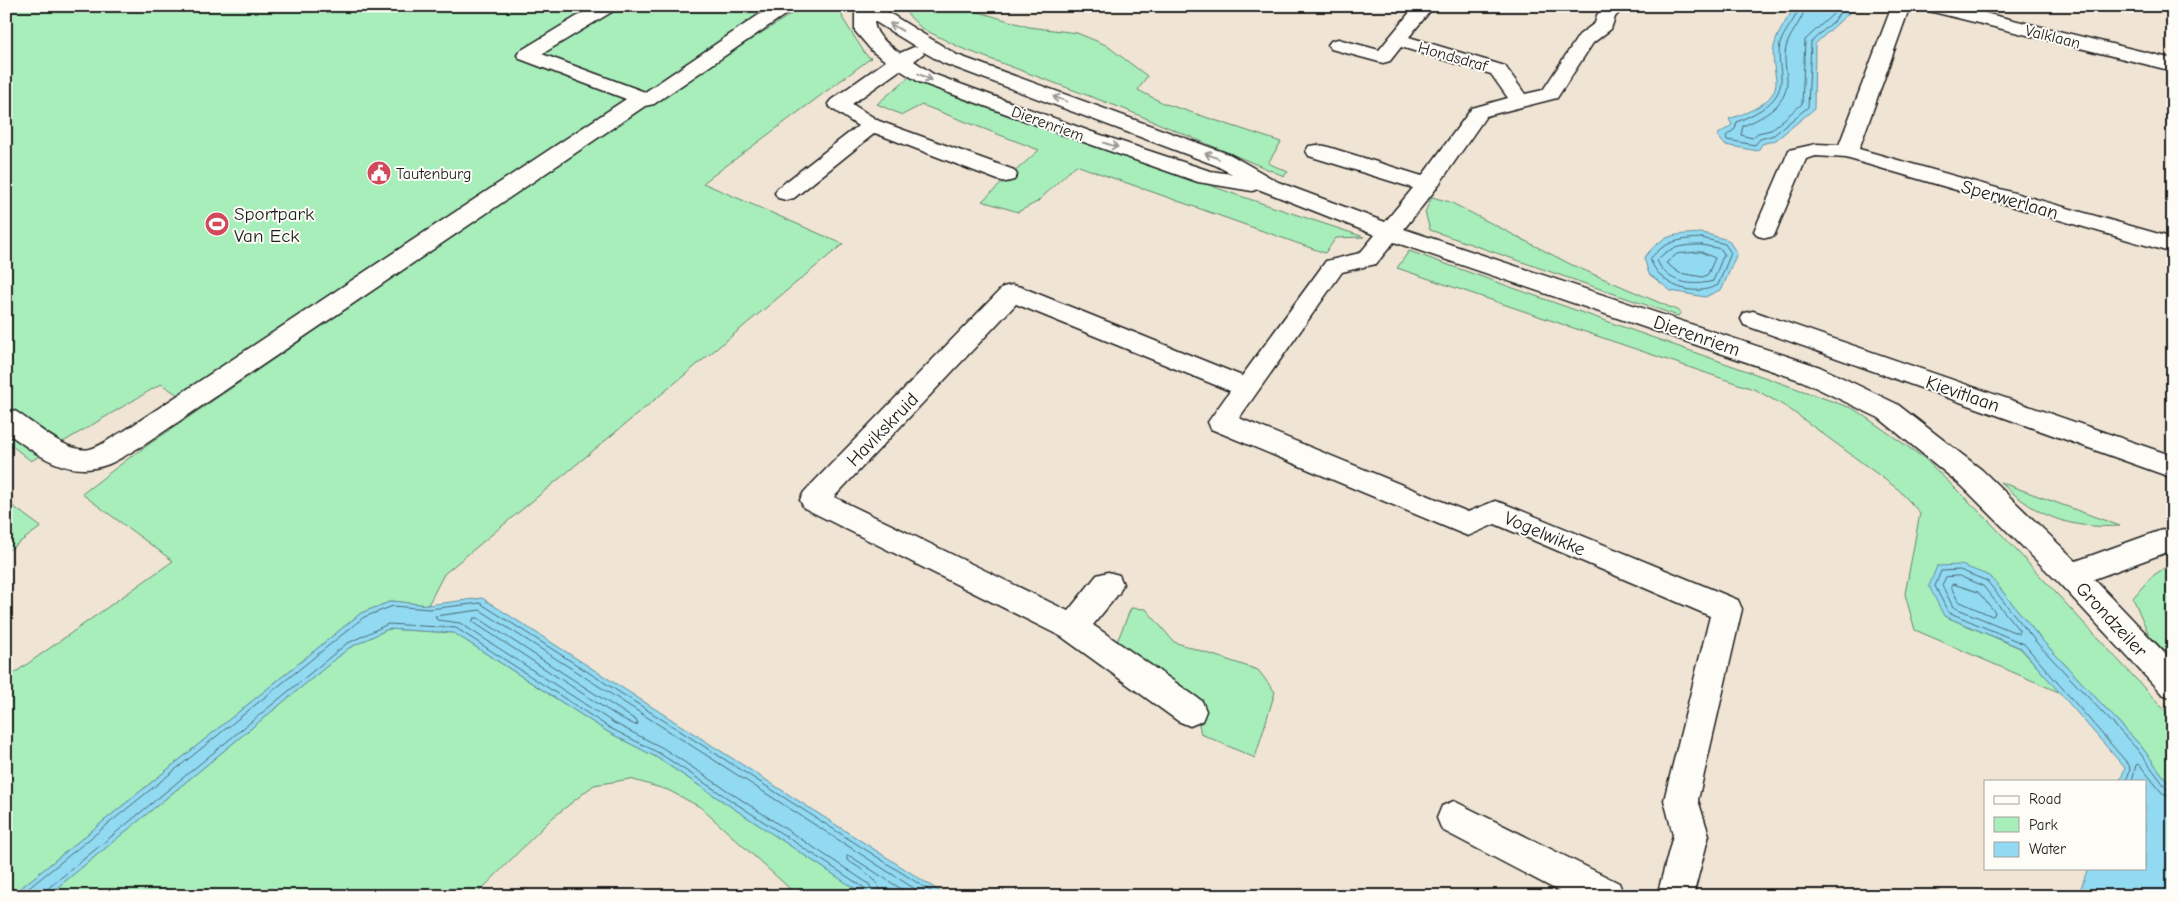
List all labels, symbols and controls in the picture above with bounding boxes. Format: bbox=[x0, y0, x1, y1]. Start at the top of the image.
one-way arrow bbox=[889, 21, 903, 31]
street label: Valklaan bbox=[2023, 21, 2082, 52]
street label: Hondsdraf bbox=[1416, 38, 1491, 76]
one-way arrow bbox=[918, 72, 933, 82]
one-way arrow bbox=[1053, 94, 1068, 103]
street label: Dierenriem bbox=[1009, 103, 1086, 145]
one-way arrow bbox=[1102, 141, 1118, 150]
one-way arrow bbox=[1205, 151, 1220, 160]
public building icon: Tautenburg bbox=[366, 160, 392, 186]
place label: Tautenburg bbox=[396, 165, 471, 183]
street label: Sperwerlaan bbox=[1959, 176, 2061, 224]
place label: Sportpark Van Eck bbox=[234, 203, 315, 247]
sports icon: Sportpark Van Eck bbox=[204, 211, 230, 237]
street label: Dierenriem bbox=[1651, 311, 1743, 361]
street label: Kievitlaan bbox=[1923, 371, 2002, 417]
street label: Havikskruid bbox=[842, 388, 923, 471]
street label: Vogelwikke bbox=[1501, 507, 1589, 561]
street label: Grondzeiler bbox=[2071, 578, 2152, 662]
legend bbox=[1984, 780, 2146, 870]
text: Road bbox=[2029, 790, 2061, 808]
text: Park bbox=[2029, 816, 2058, 834]
text: Water bbox=[2029, 840, 2066, 858]

